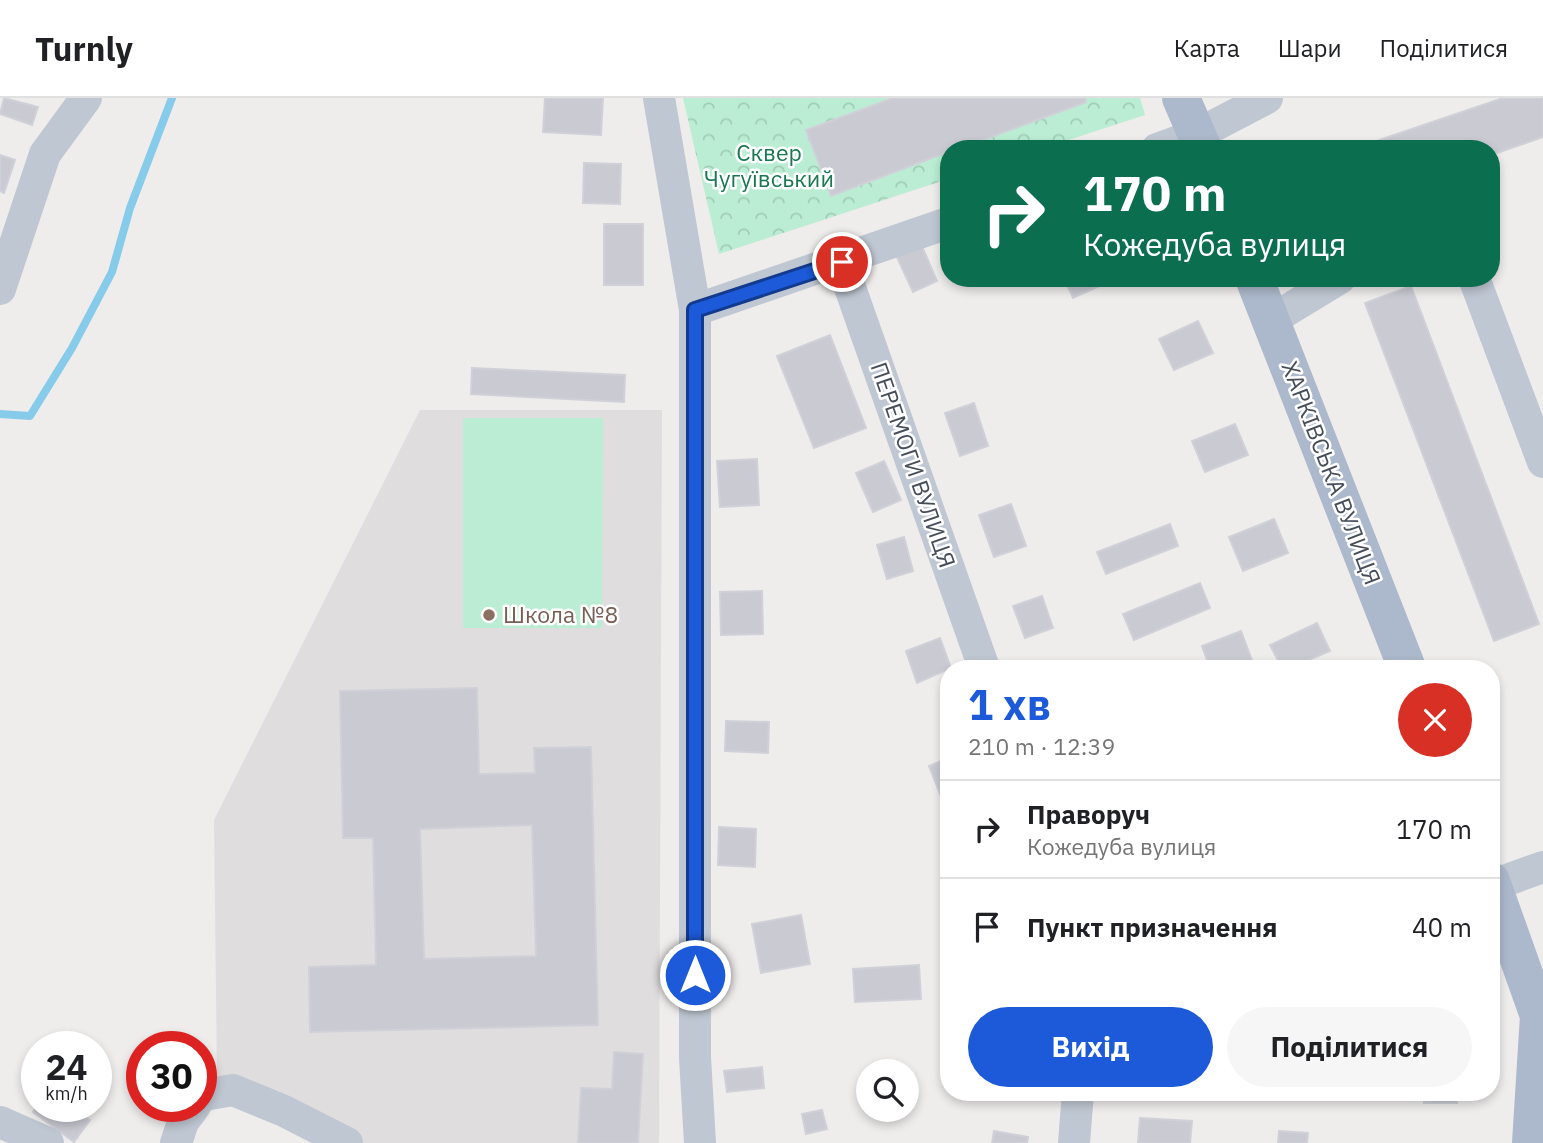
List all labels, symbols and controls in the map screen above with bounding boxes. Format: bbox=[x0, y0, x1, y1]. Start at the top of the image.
text: Turnly bbox=[35, 27, 133, 70]
text: Карта bbox=[1174, 32, 1240, 64]
text: Шари bbox=[1278, 32, 1342, 64]
text: Поділитися bbox=[1380, 32, 1508, 64]
park label: Сквер Чугуївський bbox=[704, 137, 834, 193]
text: 170 m bbox=[1083, 161, 1227, 224]
icon: right bbox=[968, 168, 1059, 259]
text: Кожедуба вулиця bbox=[1083, 223, 1346, 265]
pin bbox=[812, 232, 872, 292]
icon: arrive bbox=[823, 243, 861, 281]
street label: ХАРКІВСЬКА ВУЛИЦЯ bbox=[1275, 357, 1388, 589]
street label: ПЕРЕМОГИ ВУЛИЦЯ bbox=[865, 358, 963, 571]
place label: Школа №8 bbox=[503, 599, 618, 629]
marker: Школа №8 bbox=[481, 607, 497, 623]
text: 1 хв bbox=[968, 677, 1051, 732]
button: close bbox=[1398, 683, 1472, 757]
text: 210 m · 12:39 bbox=[968, 731, 1115, 761]
text: Праворуч bbox=[1027, 797, 1150, 831]
icon: right bbox=[968, 810, 1006, 848]
text: 170 m bbox=[1396, 812, 1472, 846]
text: Кожедуба вулиця bbox=[1027, 831, 1216, 861]
icon: arrive bbox=[968, 908, 1006, 946]
text: Пункт призначення bbox=[1027, 910, 1277, 944]
text: 40 m bbox=[1412, 910, 1472, 944]
position arrow bbox=[658, 938, 732, 1012]
button: Вихід bbox=[968, 1007, 1213, 1087]
button: Поділитися bbox=[1227, 1007, 1472, 1087]
speed limit sign: 30 bbox=[126, 1031, 217, 1122]
text: 24 bbox=[45, 1044, 88, 1090]
map controls bbox=[856, 1059, 919, 1122]
button: search bbox=[856, 1059, 919, 1122]
text: km/h bbox=[45, 1082, 88, 1105]

